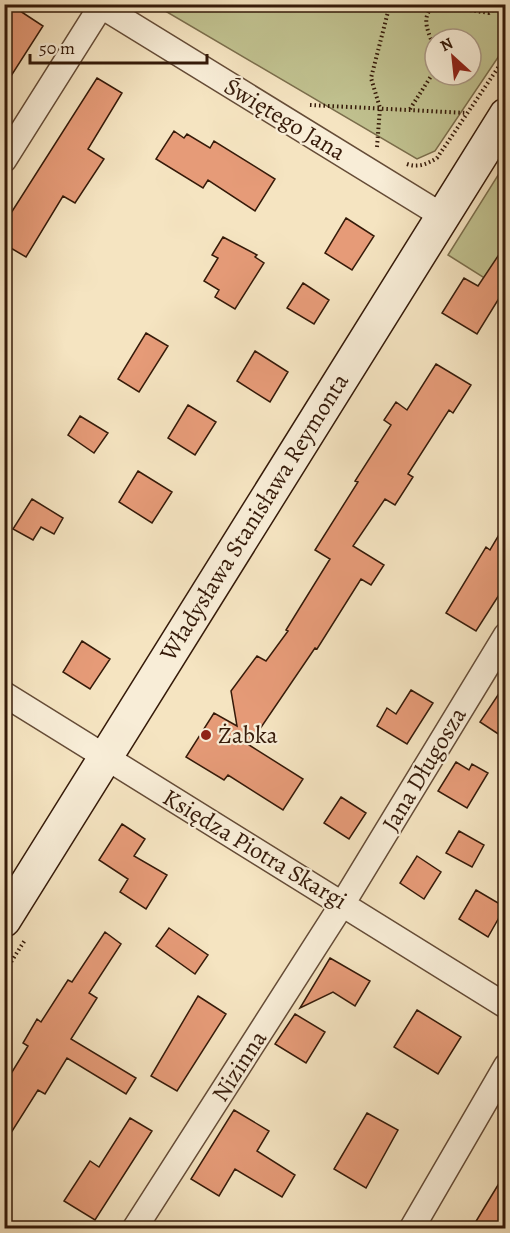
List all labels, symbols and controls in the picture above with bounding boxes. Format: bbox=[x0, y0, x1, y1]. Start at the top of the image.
scale bar bbox=[30, 27, 207, 65]
north arrow bbox=[423, 27, 483, 87]
text: N bbox=[436, 32, 457, 57]
text: 50 m bbox=[39, 36, 75, 60]
street label: Świętego Jana bbox=[218, 70, 352, 168]
street label: Władysława Stanisława Reymonta bbox=[152, 366, 356, 668]
street label: Jana Długosza bbox=[374, 700, 474, 837]
place label: Żabka bbox=[218, 719, 278, 751]
marker: Żabka bbox=[199, 728, 213, 742]
street label: Księdza Piotra Skargi bbox=[157, 781, 353, 917]
street label: Nizinna bbox=[204, 1023, 274, 1108]

